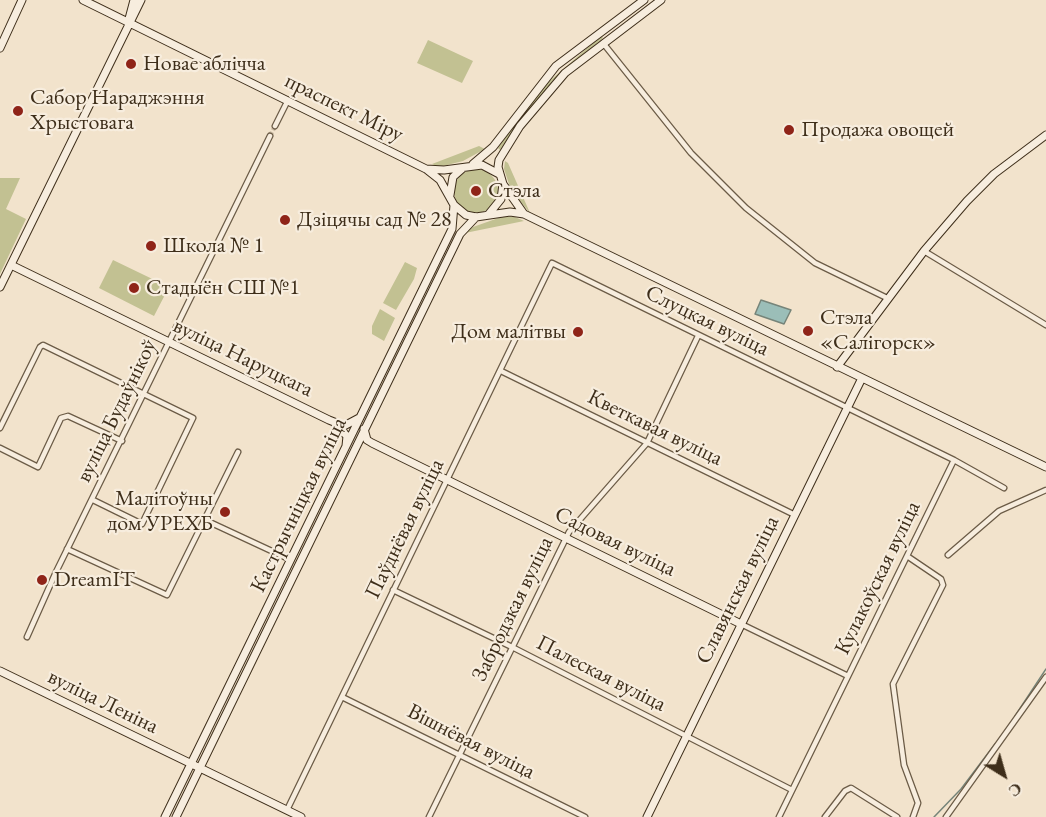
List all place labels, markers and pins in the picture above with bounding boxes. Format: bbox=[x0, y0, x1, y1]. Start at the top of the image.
place label: Новае аблічча bbox=[143, 51, 266, 77]
marker: Новае аблічча bbox=[124, 57, 138, 71]
place label: Сабор Нараджэння Хрыстовага bbox=[30, 85, 204, 136]
marker: Сабор Нараджэння Хрыстовага bbox=[11, 104, 25, 118]
place label: Продажа овощей bbox=[801, 117, 954, 143]
marker: Продажа овощей bbox=[782, 123, 796, 137]
place label: Стэла bbox=[488, 178, 540, 204]
marker: Стэла bbox=[469, 184, 483, 198]
place label: Дзіцячы сад № 28 bbox=[297, 207, 452, 233]
marker: Дзіцячы сад № 28 bbox=[278, 213, 292, 227]
place label: Школа № 1 bbox=[163, 233, 264, 259]
marker: Школа № 1 bbox=[144, 239, 158, 253]
place label: Стадыён СШ №1 bbox=[146, 275, 300, 301]
marker: Стадыён СШ №1 bbox=[127, 281, 141, 295]
place label: Стэла «Салігорск» bbox=[820, 305, 936, 356]
place label: Дом малітвы bbox=[451, 319, 566, 345]
marker: Стэла «Салігорск» bbox=[801, 324, 815, 338]
marker: Дом малітвы bbox=[571, 325, 585, 339]
place label: Малітоўны дом УРЕХБ bbox=[107, 486, 213, 538]
marker: Малітоўны дом УРЕХБ bbox=[218, 505, 232, 519]
place label: DreamIT bbox=[54, 567, 135, 593]
marker: DreamIT bbox=[35, 573, 49, 587]

